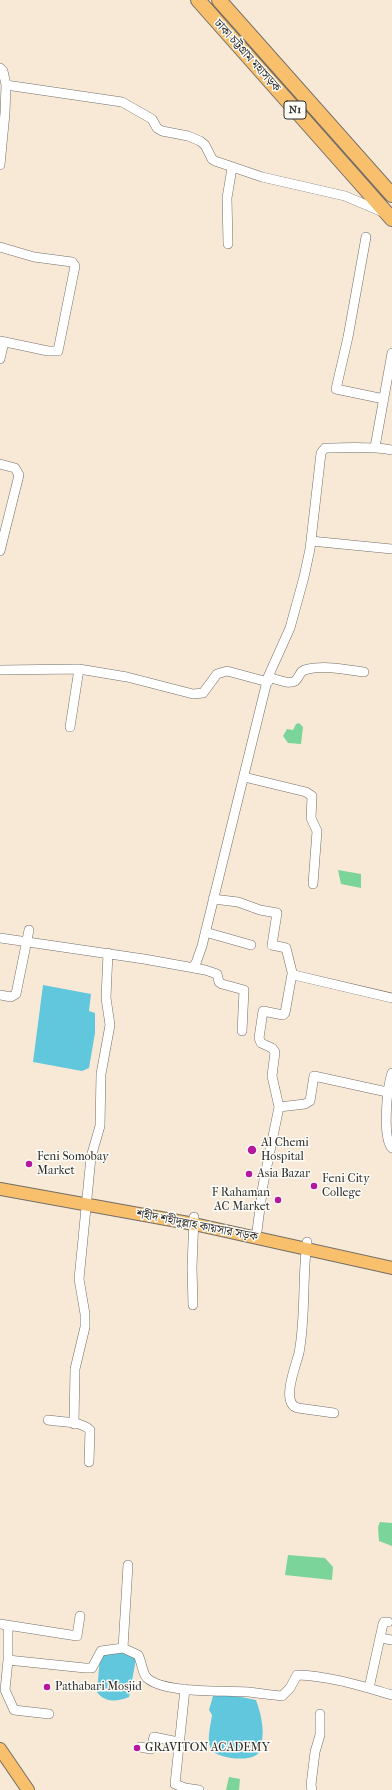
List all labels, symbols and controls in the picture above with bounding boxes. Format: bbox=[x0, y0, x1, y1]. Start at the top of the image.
street label: ঢাকা-চট্টগ্রাম মহাসড়ক bbox=[211, 17, 283, 95]
road number: N1 bbox=[284, 101, 306, 119]
place label: Al Chemi Hospital bbox=[261, 1136, 309, 1164]
marker: Al Chemi Hospital bbox=[246, 1144, 258, 1156]
place label: Feni Somobay Market bbox=[37, 1150, 109, 1178]
marker: Feni Somobay Market bbox=[24, 1159, 34, 1169]
place label: Asia Bazar bbox=[257, 1167, 310, 1181]
marker: Asia Bazar bbox=[244, 1169, 254, 1179]
place label: Feni City College bbox=[322, 1172, 370, 1200]
marker: Feni City College bbox=[309, 1181, 319, 1191]
place label: F Rahaman AC Market bbox=[212, 1186, 270, 1214]
marker: F Rahaman AC Market bbox=[273, 1195, 283, 1205]
street label: শহীদ শহীদুল্লাহ কায়সার সড়ক bbox=[135, 1207, 259, 1245]
place label: Pathabari Mosjid bbox=[55, 1680, 142, 1694]
marker: Pathabari Mosjid bbox=[42, 1682, 52, 1692]
place label: GRAVITON ACADEMY bbox=[145, 1741, 270, 1755]
marker: GRAVITON ACADEMY bbox=[132, 1743, 142, 1753]

